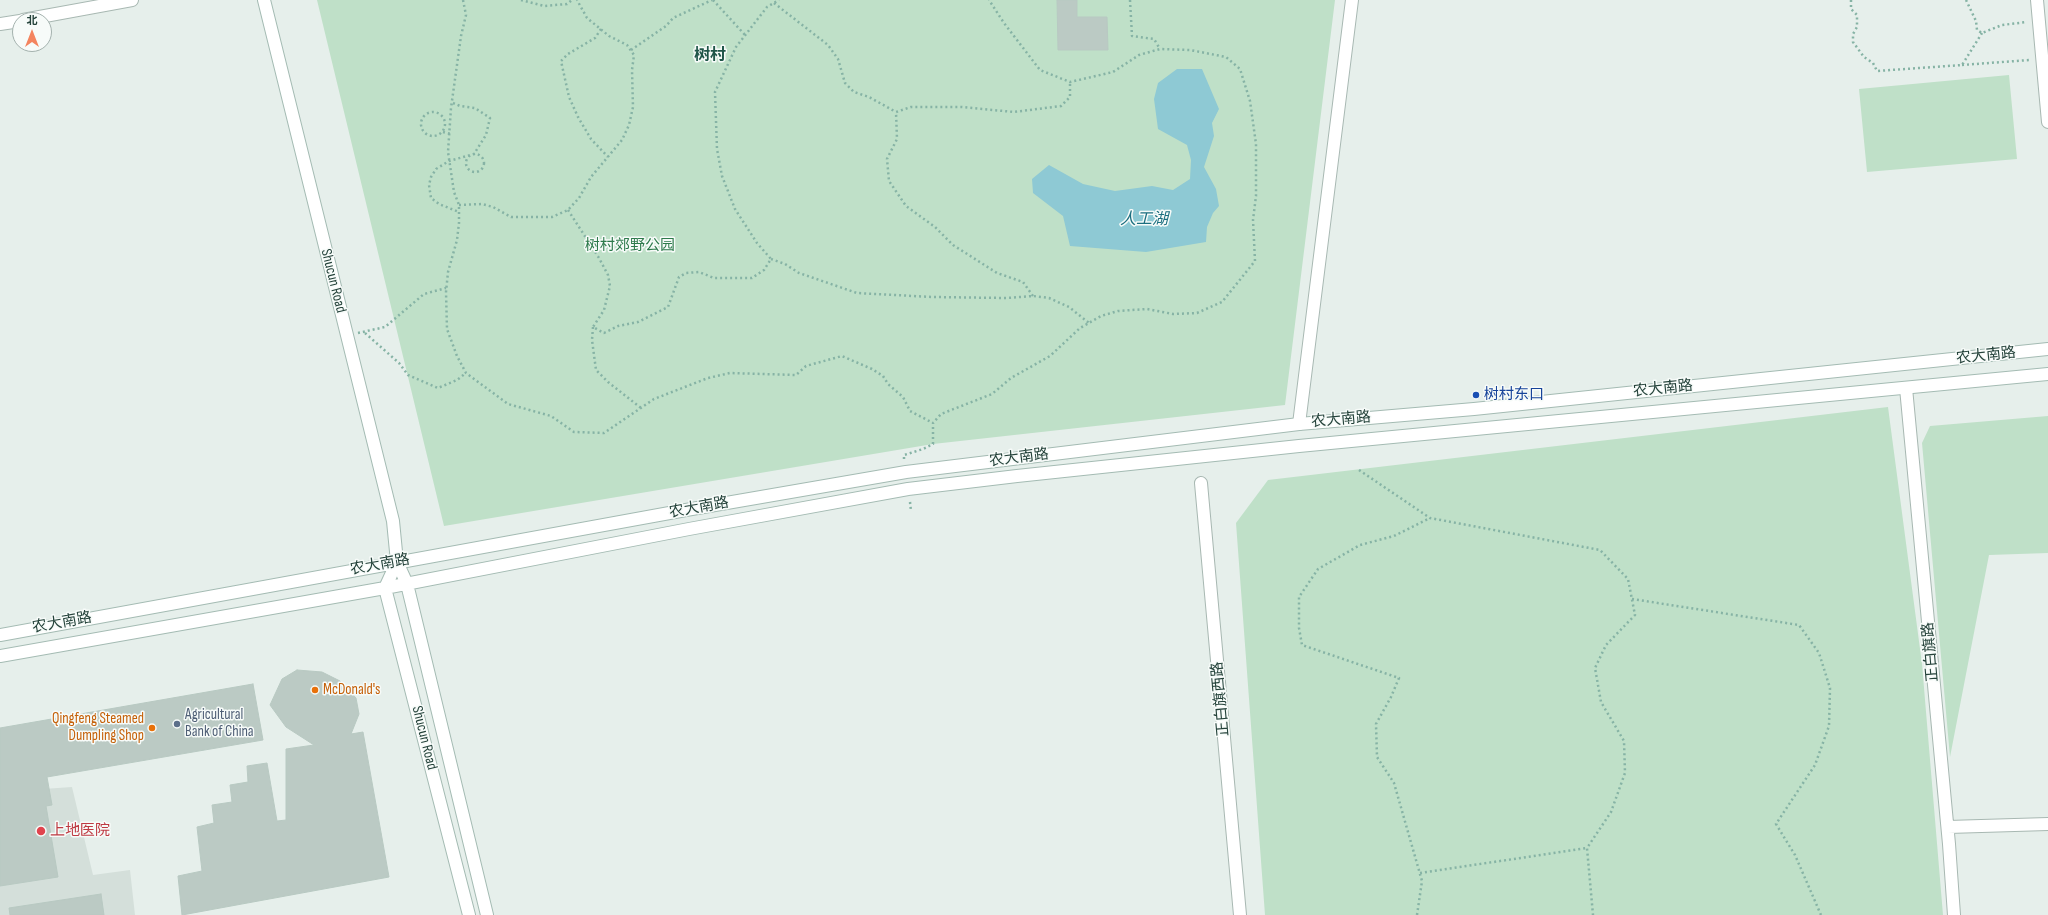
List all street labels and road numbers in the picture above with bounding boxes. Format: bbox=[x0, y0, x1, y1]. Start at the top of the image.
street label: Shucun Road bbox=[316, 247, 350, 315]
street label: 农大南路 bbox=[1955, 344, 2017, 368]
street label: 农大南路 bbox=[1632, 377, 1694, 401]
street label: 农大南路 bbox=[1310, 408, 1372, 432]
street label: 农大南路 bbox=[988, 445, 1050, 471]
street label: 农大南路 bbox=[668, 494, 730, 522]
street label: 农大南路 bbox=[349, 551, 411, 579]
street label: 农大南路 bbox=[31, 609, 93, 637]
street label: 正白旗路 bbox=[1919, 621, 1943, 683]
street label: 正白旗西路 bbox=[1209, 661, 1233, 737]
street label: Shucun Road bbox=[407, 704, 441, 772]

